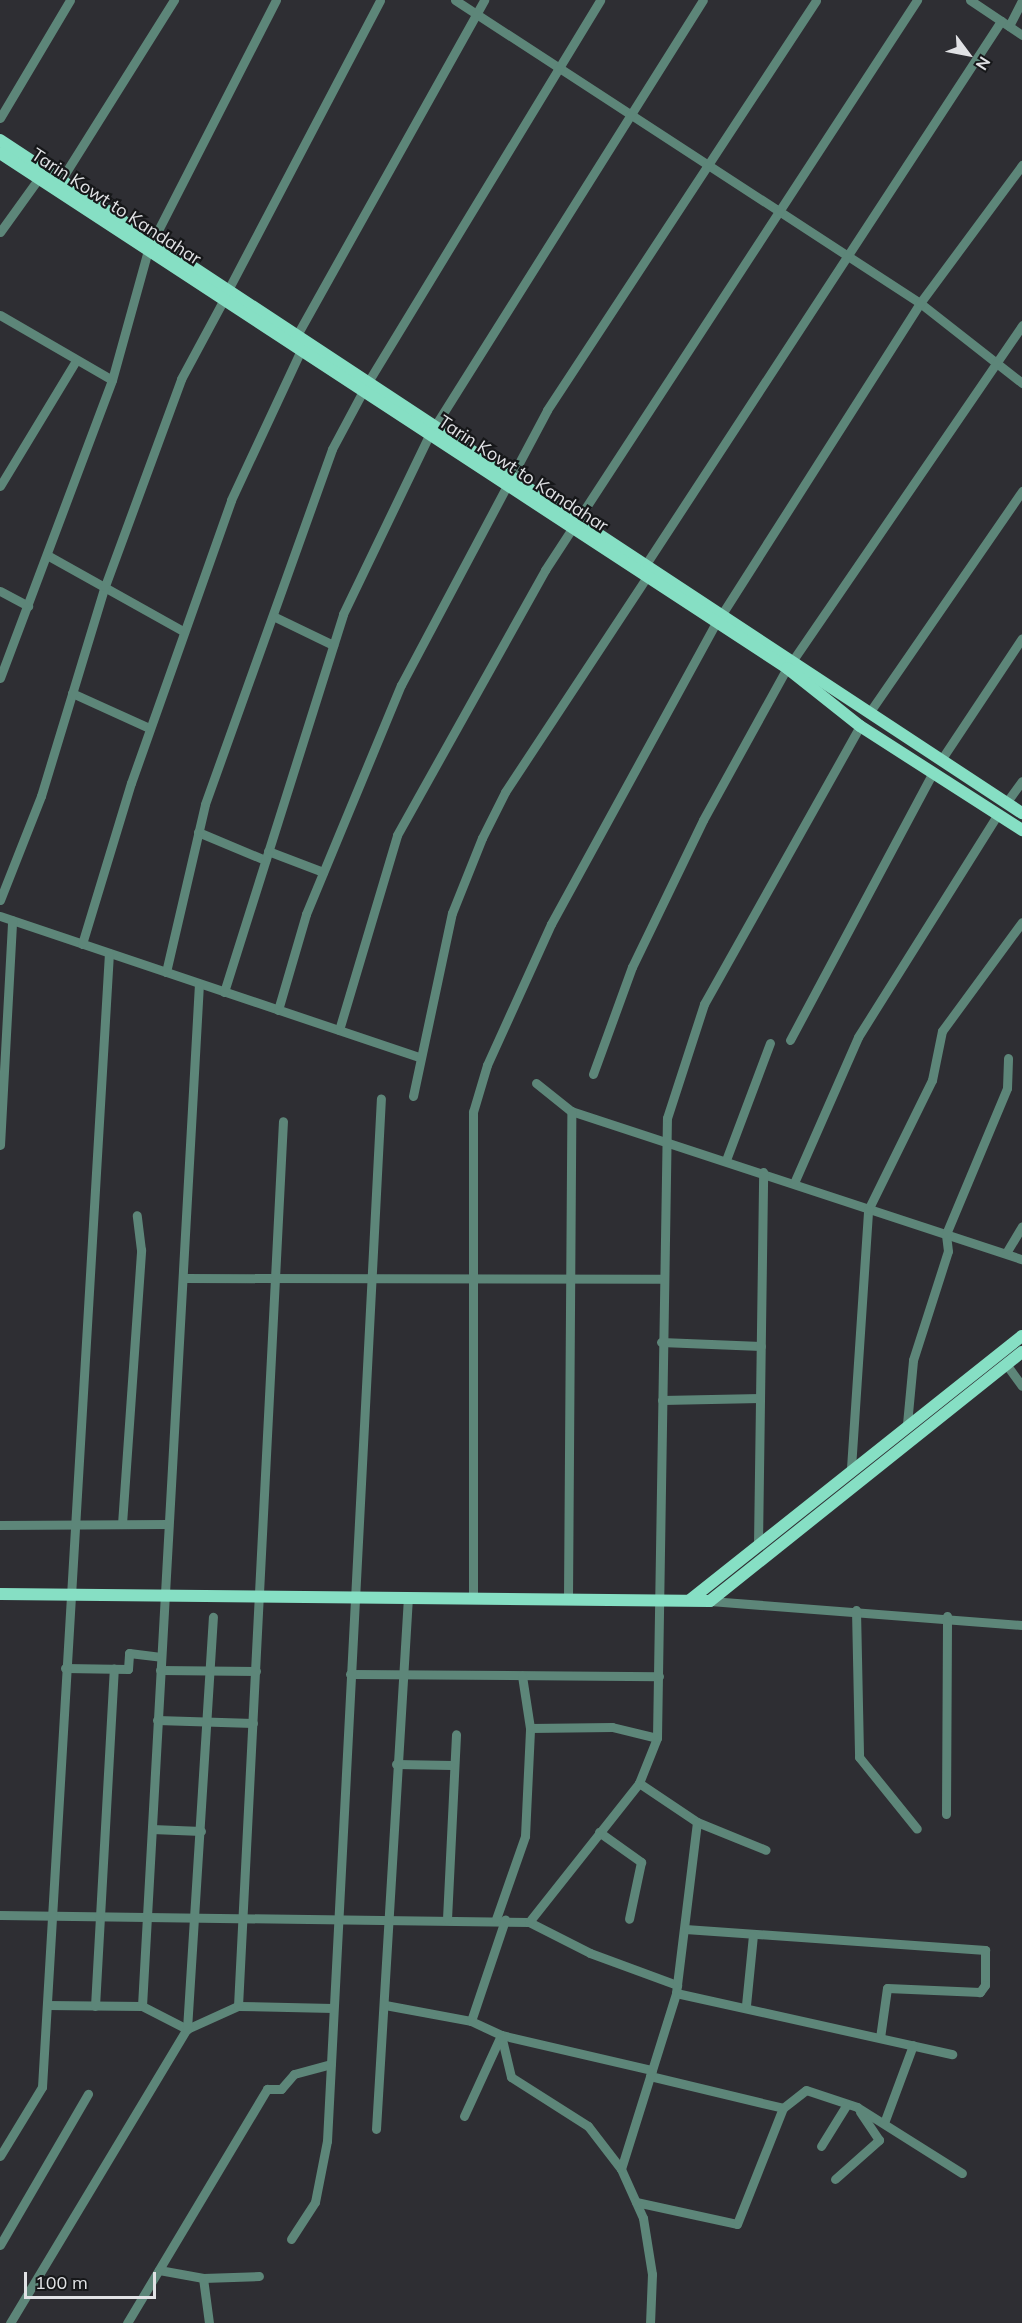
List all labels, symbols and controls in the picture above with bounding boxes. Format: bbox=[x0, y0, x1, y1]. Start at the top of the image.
north arrow bbox=[938, 24, 998, 84]
text: N bbox=[972, 53, 995, 74]
street label: Tarin Kowt to Kandahar bbox=[27, 144, 205, 270]
street label: Tarin Kowt to Kandahar bbox=[434, 411, 612, 537]
scale bar bbox=[27, 2260, 159, 2298]
text: 100 m bbox=[35, 2271, 88, 2294]

